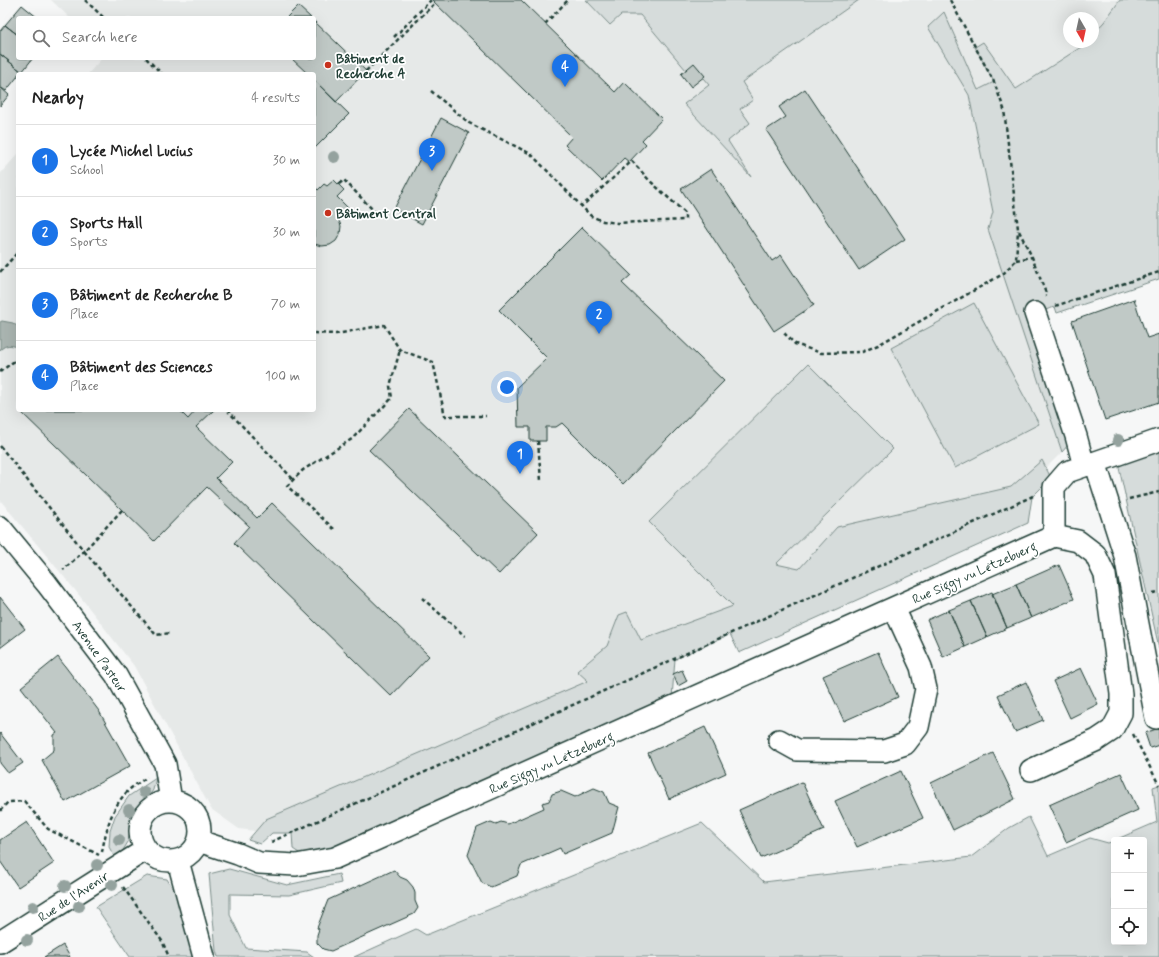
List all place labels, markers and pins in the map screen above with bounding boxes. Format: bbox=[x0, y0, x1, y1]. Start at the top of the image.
place label: Bâtiment de Recherche A bbox=[336, 51, 405, 83]
pin: 4 bbox=[552, 54, 578, 87]
marker: Bâtiment de Recherche A bbox=[323, 60, 333, 70]
pin: 3 bbox=[419, 138, 445, 171]
place label: Bâtiment Central bbox=[336, 206, 437, 223]
marker: Bâtiment Central bbox=[323, 208, 333, 218]
pin: 2 bbox=[586, 301, 612, 334]
pin: 1 bbox=[507, 441, 533, 474]

